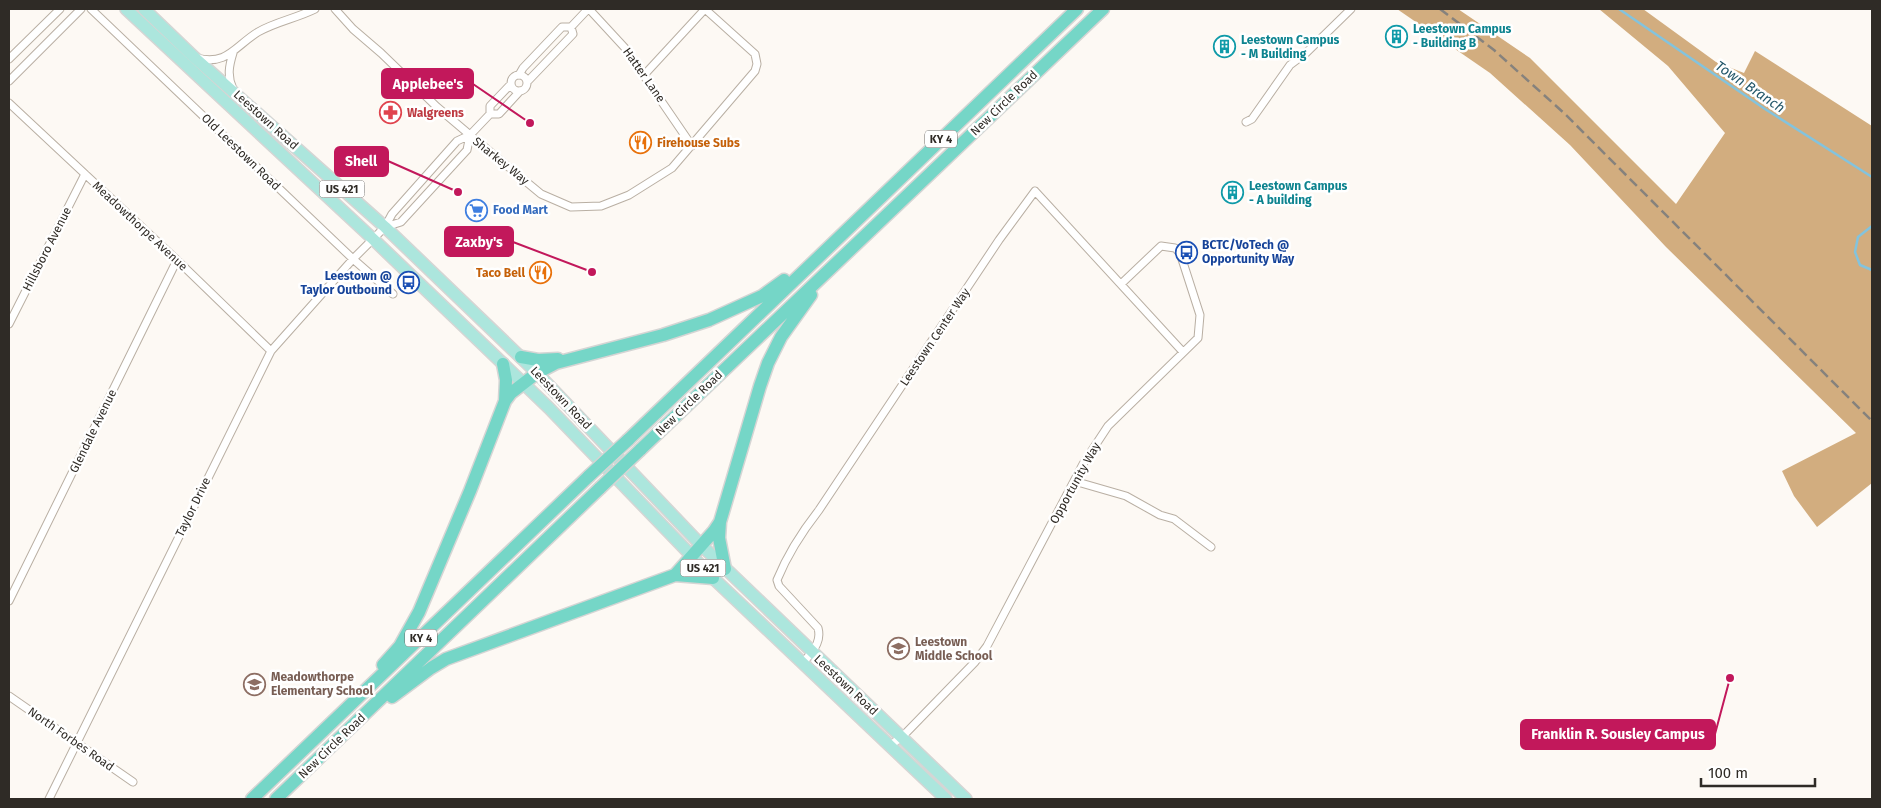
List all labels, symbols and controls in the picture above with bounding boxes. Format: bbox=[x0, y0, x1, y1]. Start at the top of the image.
place label: Leestown Campus - Building B bbox=[1413, 22, 1512, 50]
building icon: Leestown Campus - Building B bbox=[1385, 24, 1409, 48]
place label: Leestown Campus - M Building bbox=[1241, 33, 1340, 61]
building icon: Leestown Campus - M Building bbox=[1213, 35, 1237, 59]
street label: Hatter Lane bbox=[620, 45, 668, 105]
water label: Town Branch bbox=[1712, 57, 1788, 117]
street label: New Circle Road bbox=[968, 68, 1040, 138]
callout: Applebee's bbox=[382, 69, 473, 98]
text: Applebee's bbox=[392, 76, 463, 93]
street label: Leestown Road bbox=[231, 87, 301, 153]
pharmacy icon: Walgreens bbox=[379, 101, 403, 125]
place label: Walgreens bbox=[407, 106, 464, 120]
street label: Old Leestown Road bbox=[199, 111, 283, 193]
road number: KY 4 bbox=[925, 130, 957, 148]
restaurant icon: Firehouse Subs bbox=[629, 131, 653, 155]
street label: Sharkey Way bbox=[470, 134, 532, 188]
place label: Firehouse Subs bbox=[657, 136, 740, 150]
callout: Shell bbox=[335, 147, 388, 176]
text: Shell bbox=[345, 153, 378, 170]
street label: Meadowthorpe Avenue bbox=[90, 178, 190, 274]
place label: Leestown Campus - A building bbox=[1249, 179, 1348, 207]
road number: US 421 bbox=[320, 180, 364, 198]
building icon: Leestown Campus - A building bbox=[1221, 181, 1245, 205]
supermarket icon: Food Mart bbox=[465, 198, 489, 222]
place label: Food Mart bbox=[493, 203, 548, 217]
street label: Hillsboro Avenue bbox=[20, 205, 74, 293]
callout: Zaxby's bbox=[445, 227, 513, 256]
text: Zaxby's bbox=[455, 234, 503, 251]
place label: BCTC/VoTech @ Opportunity Way bbox=[1202, 238, 1295, 266]
bus stop icon: BCTC/VoTech @ Opportunity Way bbox=[1174, 240, 1198, 264]
restaurant icon: Taco Bell bbox=[529, 261, 553, 285]
place label: Taco Bell bbox=[476, 266, 525, 280]
place label: Leestown @ Taylor Outbound bbox=[300, 269, 392, 297]
bus stop icon: Leestown @ Taylor Outbound bbox=[396, 271, 420, 295]
street label: Leestown Center Way bbox=[897, 285, 973, 388]
street label: Leestown Road bbox=[527, 364, 595, 432]
street label: New Circle Road bbox=[653, 368, 725, 438]
street label: Glendale Avenue bbox=[67, 387, 119, 475]
street label: Opportunity Way bbox=[1047, 440, 1103, 526]
street label: Taylor Drive bbox=[173, 475, 213, 539]
road number: US 421 bbox=[680, 560, 726, 576]
road number: KY 4 bbox=[405, 630, 437, 646]
place label: Leestown Middle School bbox=[915, 635, 993, 663]
school or university icon: Leestown Middle School bbox=[887, 637, 911, 661]
street label: Leestown Road bbox=[811, 652, 881, 718]
place label: Meadowthorpe Elementary School bbox=[271, 670, 374, 698]
school or university icon: Meadowthorpe Elementary School bbox=[243, 672, 267, 696]
street label: North Forbes Road bbox=[25, 704, 117, 774]
street label: New Circle Road bbox=[296, 711, 368, 781]
callout: Franklin R. Sousley Campus bbox=[1521, 720, 1715, 749]
text: Franklin R. Sousley Campus bbox=[1531, 726, 1705, 743]
scale bar bbox=[1701, 756, 1815, 788]
text: 100 m bbox=[1708, 764, 1748, 782]

